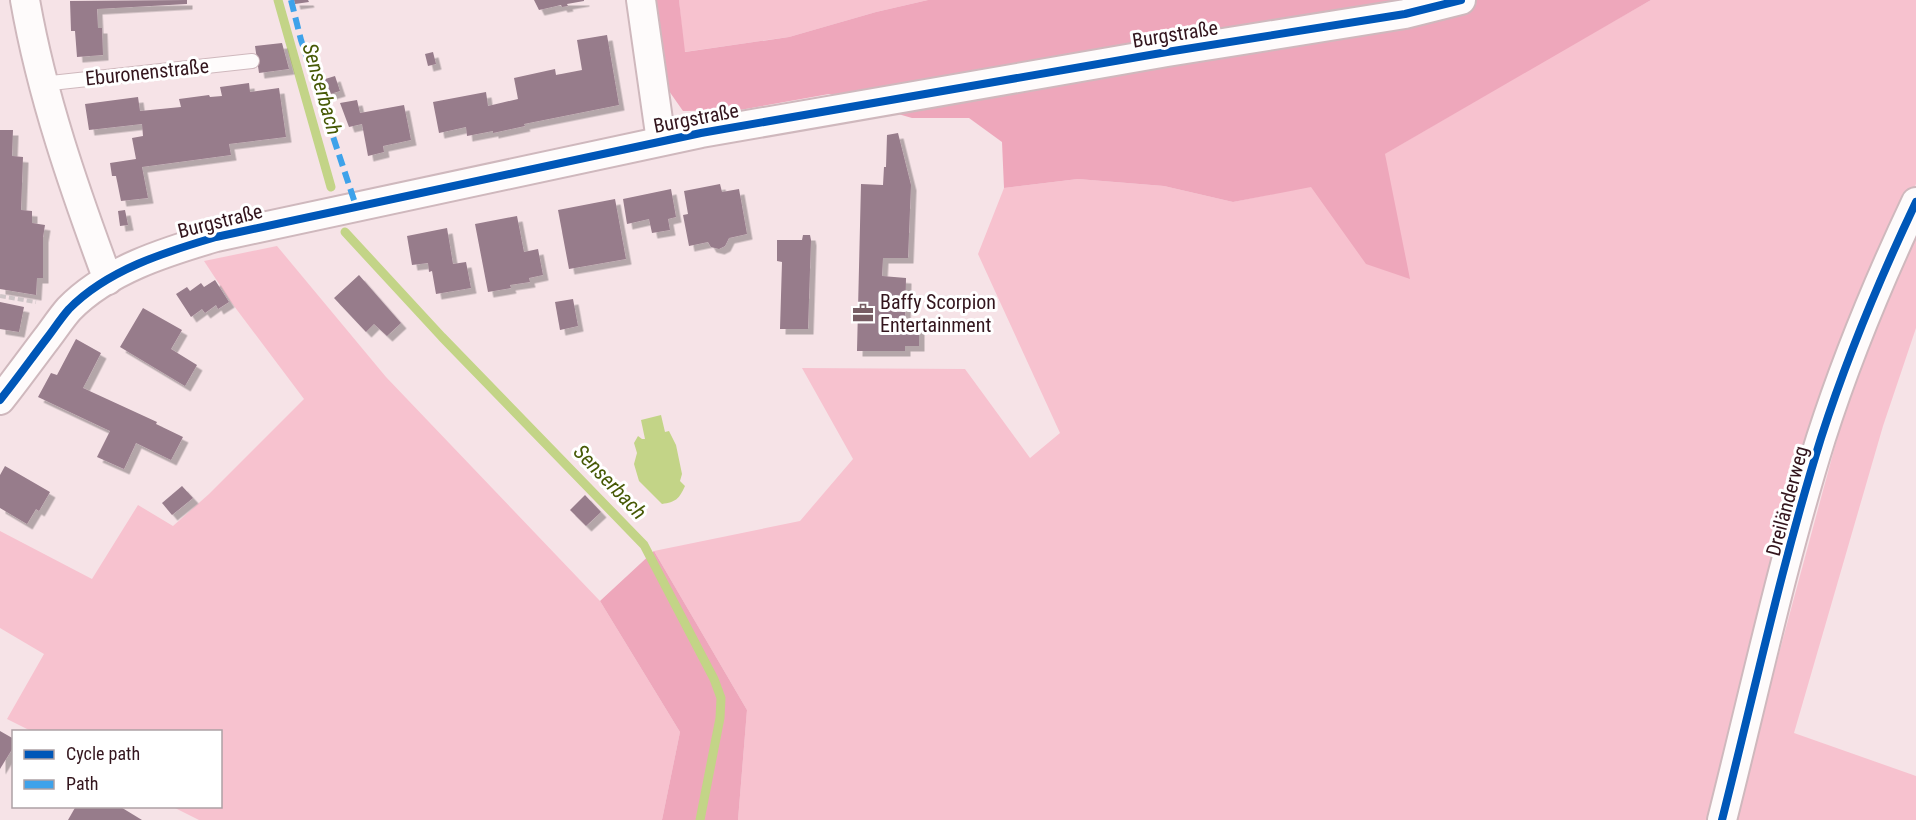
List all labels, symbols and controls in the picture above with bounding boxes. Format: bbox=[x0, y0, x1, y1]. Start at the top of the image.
street label: Burgstraße bbox=[1130, 15, 1220, 53]
water label: Senserbach bbox=[297, 40, 347, 138]
street label: Eburonenstraße bbox=[84, 54, 210, 90]
street label: Burgstraße bbox=[651, 98, 741, 138]
street label: Burgstraße bbox=[175, 199, 265, 243]
place label: Baffy Scorpion Entertainment bbox=[880, 290, 996, 337]
office icon: Baffy Scorpion Entertainment bbox=[851, 301, 875, 325]
water label: Senserbach bbox=[569, 440, 651, 524]
street label: Dreiländerweg bbox=[1761, 443, 1813, 559]
legend bbox=[12, 730, 222, 808]
text: Cycle path bbox=[66, 743, 140, 764]
text: Path bbox=[66, 773, 99, 794]

